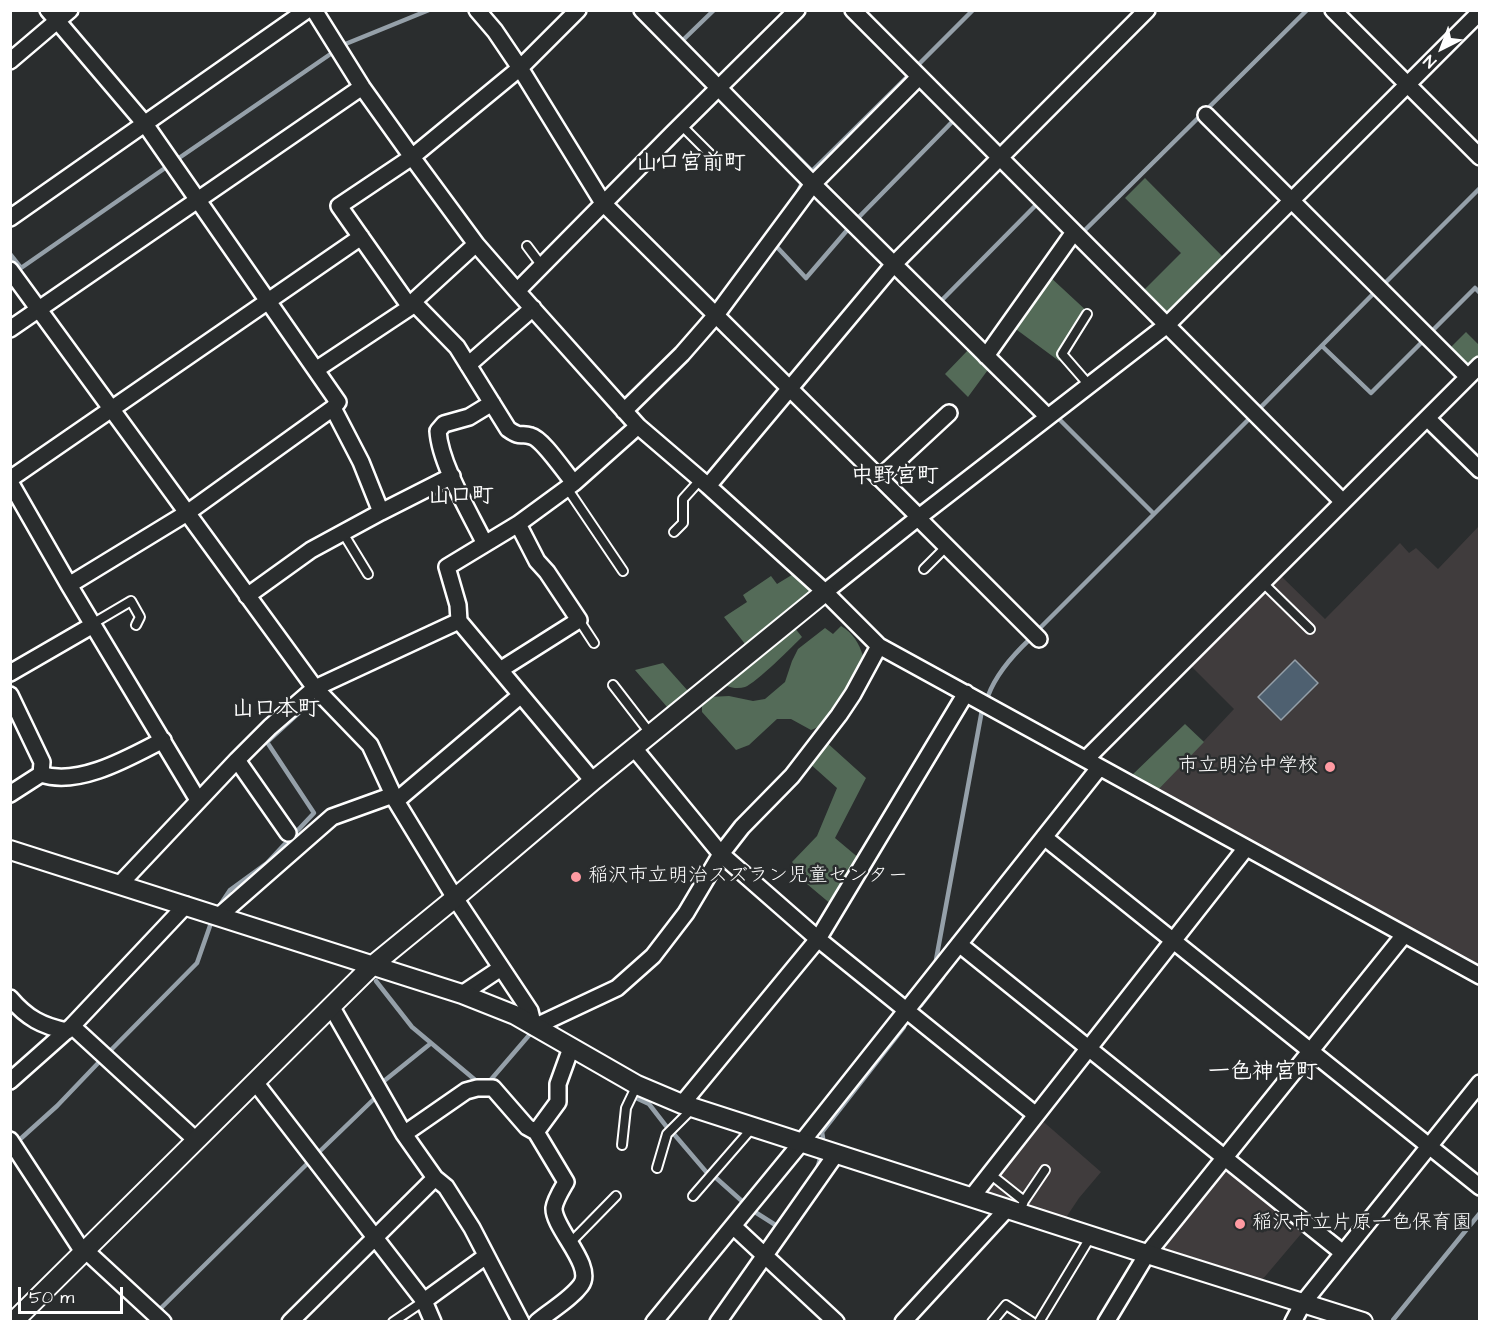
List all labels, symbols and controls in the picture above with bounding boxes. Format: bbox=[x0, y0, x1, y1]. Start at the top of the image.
north arrow bbox=[1412, 18, 1472, 78]
text: N bbox=[1419, 50, 1441, 73]
district label: 山口宮前町 bbox=[636, 151, 746, 177]
district label: 中野宮町 bbox=[851, 464, 939, 490]
district label: 山口町 bbox=[428, 484, 494, 510]
district label: 山口本町 bbox=[232, 697, 320, 723]
place label: 市立明治中学校 bbox=[1178, 755, 1318, 779]
marker: 市立明治中学校 bbox=[1323, 760, 1337, 774]
place label: 稲沢市立明治スズラン児童センター bbox=[588, 865, 908, 889]
marker: 稲沢市立明治スズラン児童センター bbox=[569, 870, 583, 884]
district label: 一色神宮町 bbox=[1208, 1060, 1318, 1086]
place label: 稲沢市立片原一色保育園 bbox=[1252, 1212, 1472, 1236]
marker: 稲沢市立片原一色保育園 bbox=[1233, 1217, 1247, 1231]
scale bar bbox=[21, 1275, 126, 1313]
text: 50 m bbox=[29, 1285, 74, 1310]

